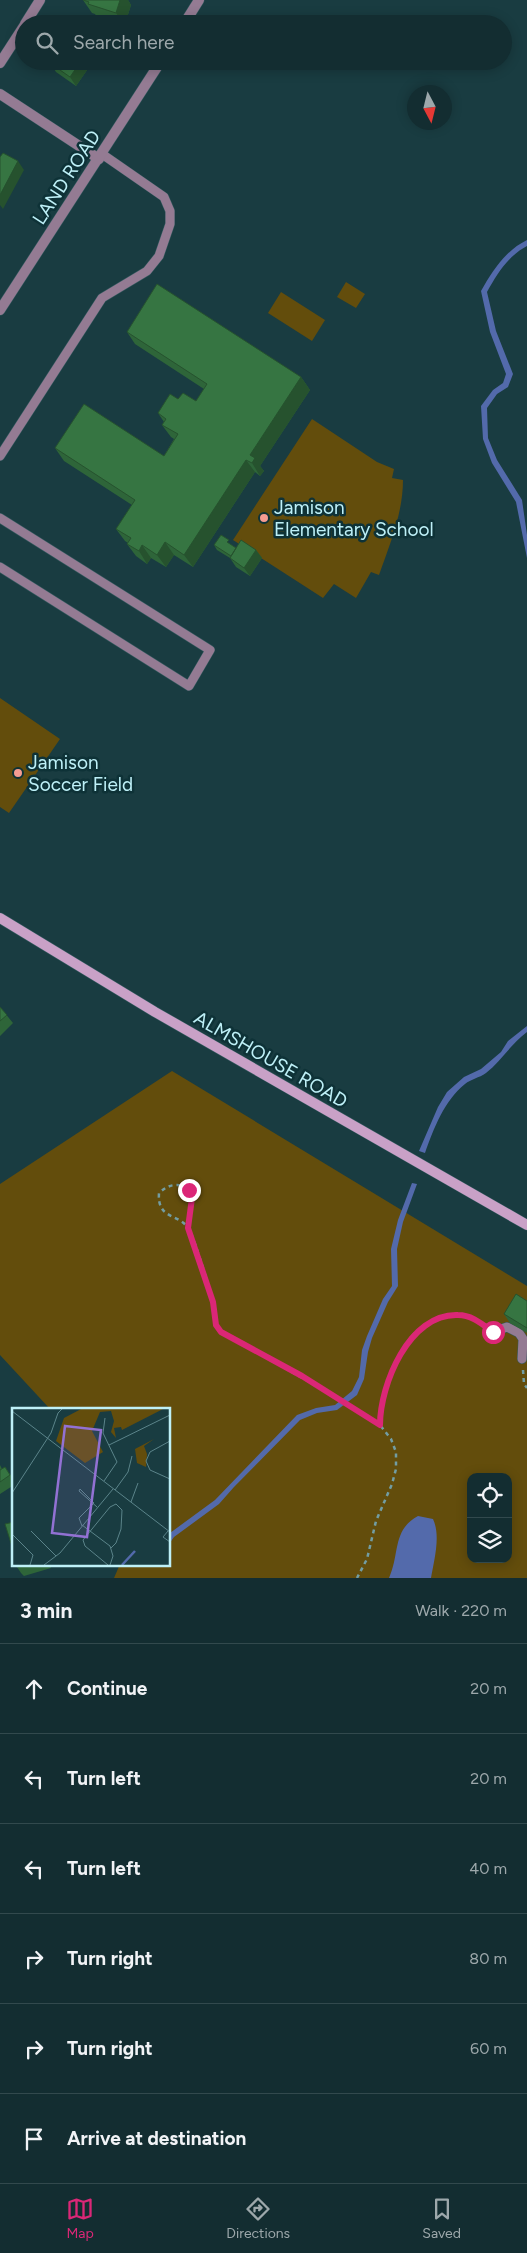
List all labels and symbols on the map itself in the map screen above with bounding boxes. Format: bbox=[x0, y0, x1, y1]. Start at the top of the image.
north arrow bbox=[407, 85, 452, 130]
street label: LAND ROAD bbox=[27, 126, 105, 229]
place label: Jamison Elementary School bbox=[274, 496, 434, 541]
marker: Jamison Elementary School bbox=[258, 512, 270, 524]
place label: Jamison Soccer Field bbox=[28, 751, 133, 796]
marker: Jamison Soccer Field bbox=[12, 767, 24, 779]
street label: ALMSHOUSE ROAD bbox=[190, 1006, 351, 1113]
route end bbox=[178, 1179, 201, 1202]
route start bbox=[482, 1321, 505, 1344]
inset map bbox=[12, 1408, 170, 1566]

